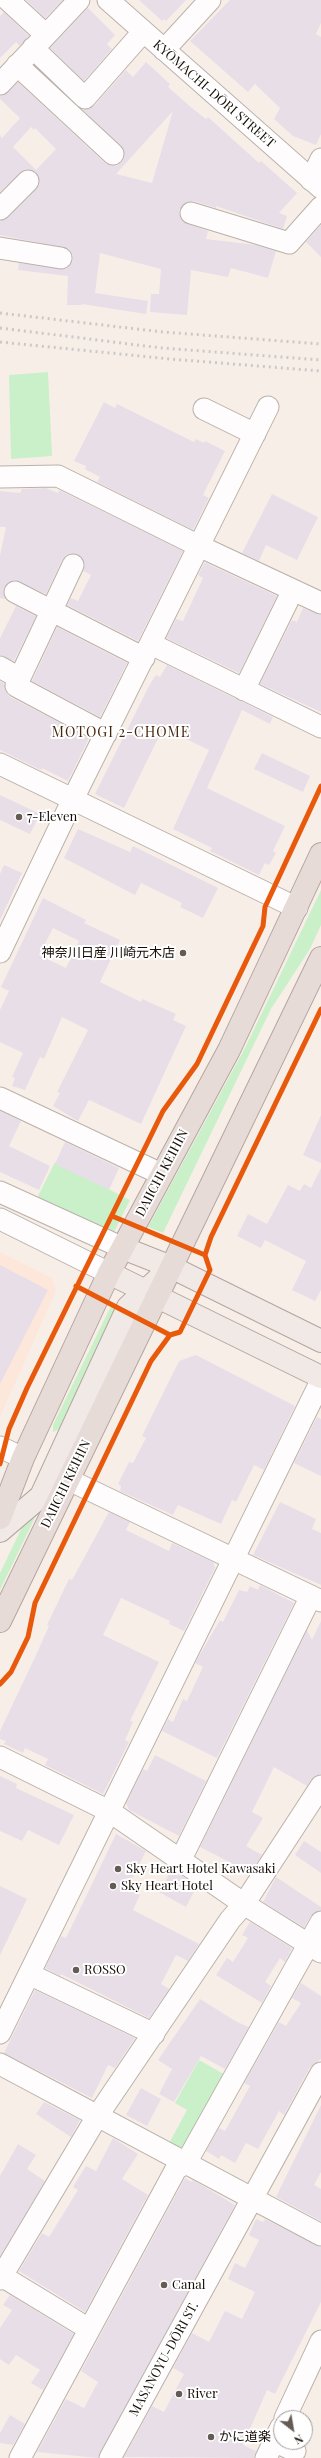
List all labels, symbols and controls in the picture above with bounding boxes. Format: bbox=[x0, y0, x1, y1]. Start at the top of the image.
street label: KYŌMACHI-DŌRI STREET bbox=[150, 37, 278, 151]
district label: MOTOGI 2-CHOME bbox=[52, 725, 190, 741]
place label: 7-Eleven bbox=[27, 809, 77, 825]
marker: 7-Eleven bbox=[14, 812, 24, 822]
place label: 神奈川日産 川崎元木店 bbox=[42, 945, 175, 961]
marker: 神奈川日産 川崎元木店 bbox=[178, 948, 188, 958]
street label: DAIICHI KEIHIN bbox=[132, 1127, 192, 1219]
street label: DAIICHI KEIHIN bbox=[38, 1437, 94, 1531]
place label: Sky Heart Hotel Kawasaki bbox=[126, 1861, 276, 1877]
marker: Sky Heart Hotel Kawasaki bbox=[113, 1864, 123, 1874]
place label: Sky Heart Hotel bbox=[121, 1878, 213, 1894]
marker: Sky Heart Hotel bbox=[108, 1881, 118, 1891]
place label: ROSSO bbox=[84, 1962, 126, 1978]
marker: ROSSO bbox=[71, 1965, 81, 1975]
place label: Canal bbox=[172, 2277, 205, 2293]
marker: Canal bbox=[159, 2280, 169, 2290]
street label: MASANOYU-DŌRI ST. bbox=[126, 2299, 202, 2419]
place label: River bbox=[187, 2386, 218, 2402]
marker: River bbox=[174, 2389, 184, 2399]
north arrow bbox=[273, 2410, 313, 2450]
place label: かに道楽 bbox=[219, 2429, 271, 2445]
text: N bbox=[292, 2431, 306, 2448]
marker: かに道楽 bbox=[206, 2432, 216, 2442]

